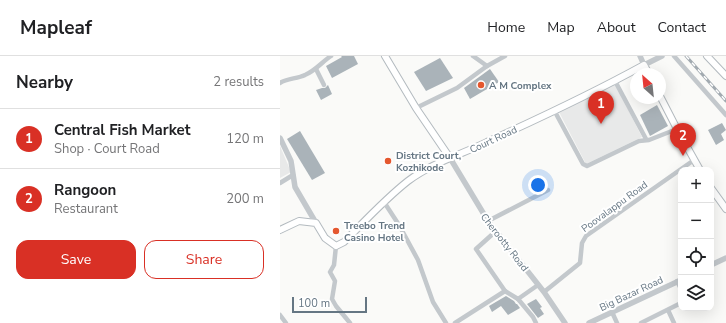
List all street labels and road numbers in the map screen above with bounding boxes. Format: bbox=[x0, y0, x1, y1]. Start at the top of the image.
street label: Court Road bbox=[467, 123, 520, 157]
street label: Poovalappu Road bbox=[579, 178, 651, 236]
street label: Cherootty Road bbox=[477, 211, 531, 275]
street label: Big Bazar Road bbox=[597, 273, 666, 315]

